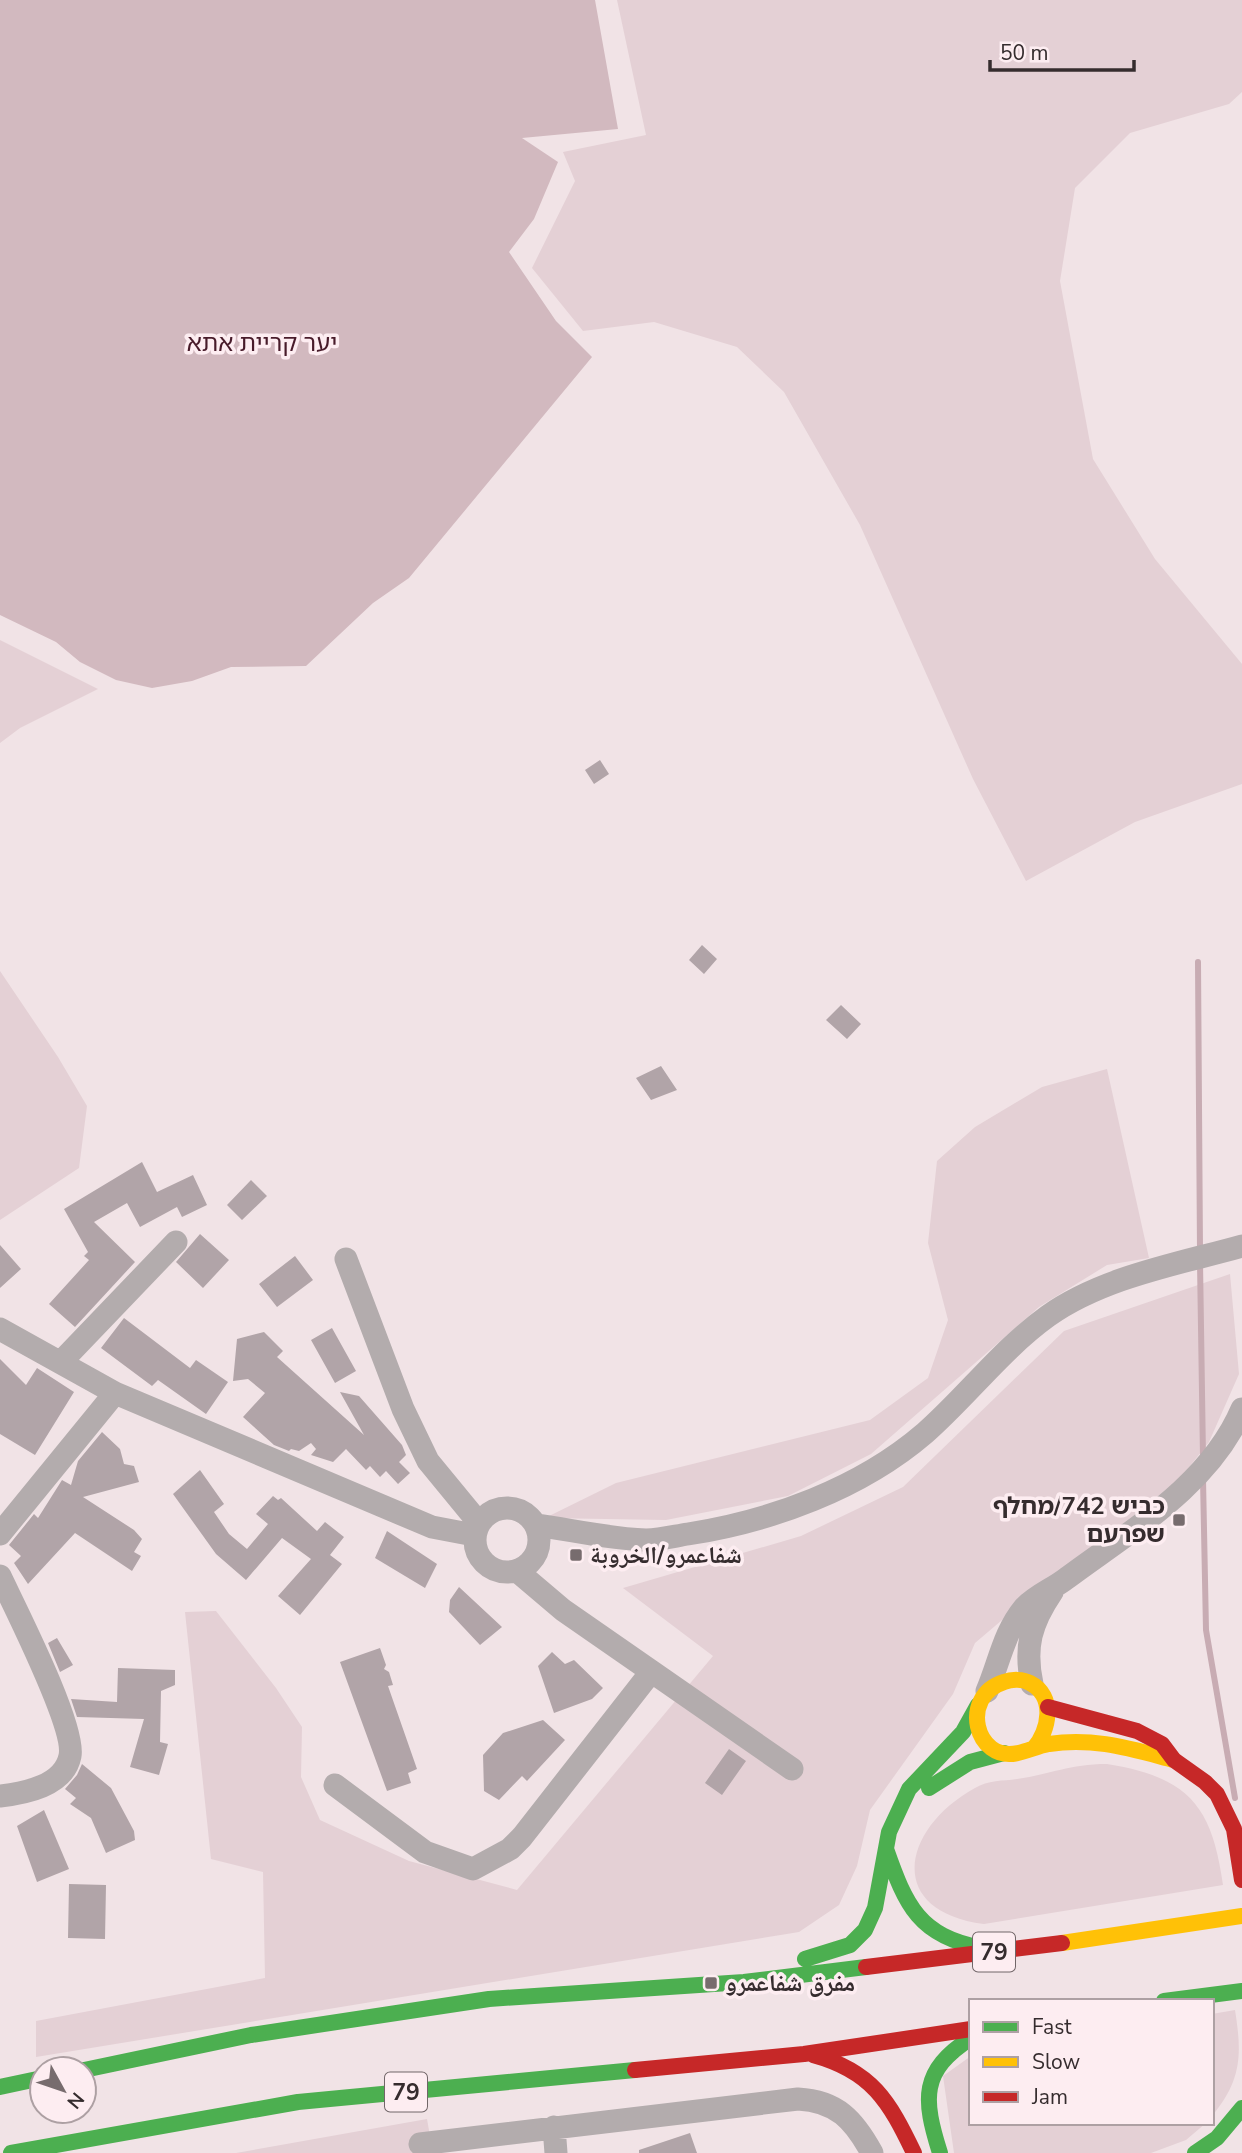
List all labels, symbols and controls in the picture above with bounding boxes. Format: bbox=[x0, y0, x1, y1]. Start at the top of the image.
scale bar bbox=[990, 28, 1134, 72]
text: 50 m bbox=[1000, 39, 1049, 67]
park label: יער קריית אתא bbox=[187, 327, 337, 359]
place label: כביש 742/מחלף שפרעם bbox=[993, 1490, 1165, 1550]
marker: כביש 742/מחלף שפרעם bbox=[1171, 1512, 1187, 1528]
place label: شفاعمرو/الخروبة bbox=[590, 1539, 742, 1571]
marker: شفاعمرو/الخروبة bbox=[568, 1547, 584, 1563]
road number: 79 bbox=[973, 1932, 1015, 1971]
place label: مفرق شفاعمرو bbox=[725, 1967, 855, 1999]
marker: مفرق شفاعمرو bbox=[703, 1975, 719, 1991]
legend bbox=[969, 1999, 1214, 2125]
text: Fast bbox=[1032, 2013, 1072, 2041]
text: Slow bbox=[1032, 2048, 1081, 2076]
north arrow bbox=[28, 2055, 98, 2125]
road number: 79 bbox=[385, 2072, 427, 2112]
text: Jam bbox=[1031, 2083, 1068, 2111]
text: N bbox=[61, 2086, 90, 2114]

